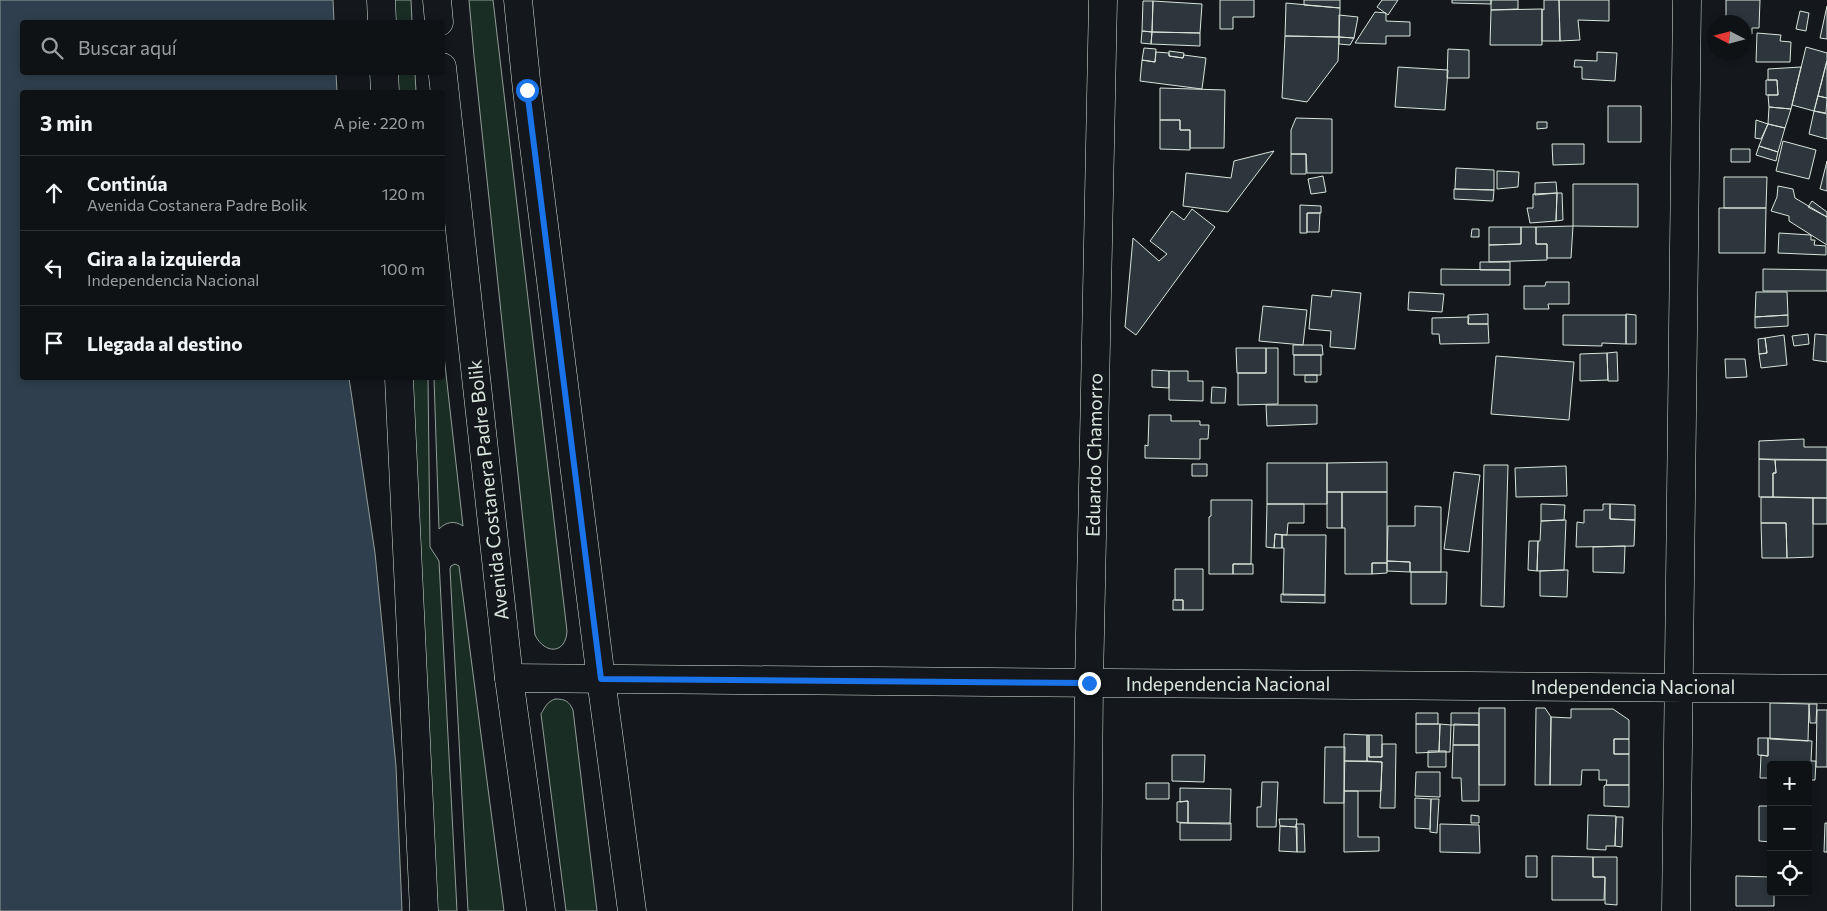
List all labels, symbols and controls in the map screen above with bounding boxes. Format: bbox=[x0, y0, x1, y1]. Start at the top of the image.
north arrow bbox=[1707, 15, 1752, 60]
search box bbox=[20, 20, 445, 75]
icon: search bbox=[38, 34, 66, 62]
text: Buscar aquí bbox=[78, 36, 177, 59]
route start bbox=[516, 79, 539, 102]
text: 3 min bbox=[40, 110, 93, 135]
text: A pie · 220 m bbox=[334, 113, 425, 132]
text: Continúa bbox=[87, 172, 168, 195]
icon: ahead bbox=[40, 179, 68, 207]
text: 120 m bbox=[382, 184, 425, 203]
text: Avenida Costanera Padre Bolik bbox=[87, 195, 308, 214]
text: Gira a la izquierda bbox=[87, 247, 241, 270]
icon: left bbox=[40, 254, 68, 282]
text: 100 m bbox=[380, 259, 425, 278]
text: Independencia Nacional bbox=[87, 270, 259, 289]
icon: arrive bbox=[40, 329, 68, 357]
text: Llegada al destino bbox=[87, 332, 243, 355]
street label: Avenida Costanera Padre Bolik bbox=[462, 359, 513, 621]
street label: Eduardo Chamorro bbox=[1081, 373, 1106, 537]
route end bbox=[1078, 672, 1101, 695]
street label: Independencia Nacional bbox=[1126, 672, 1330, 695]
street label: Independencia Nacional bbox=[1531, 675, 1735, 698]
map controls bbox=[1767, 761, 1812, 896]
button: + bbox=[1767, 761, 1812, 806]
button: − bbox=[1767, 806, 1812, 851]
button: locate bbox=[1767, 851, 1812, 896]

